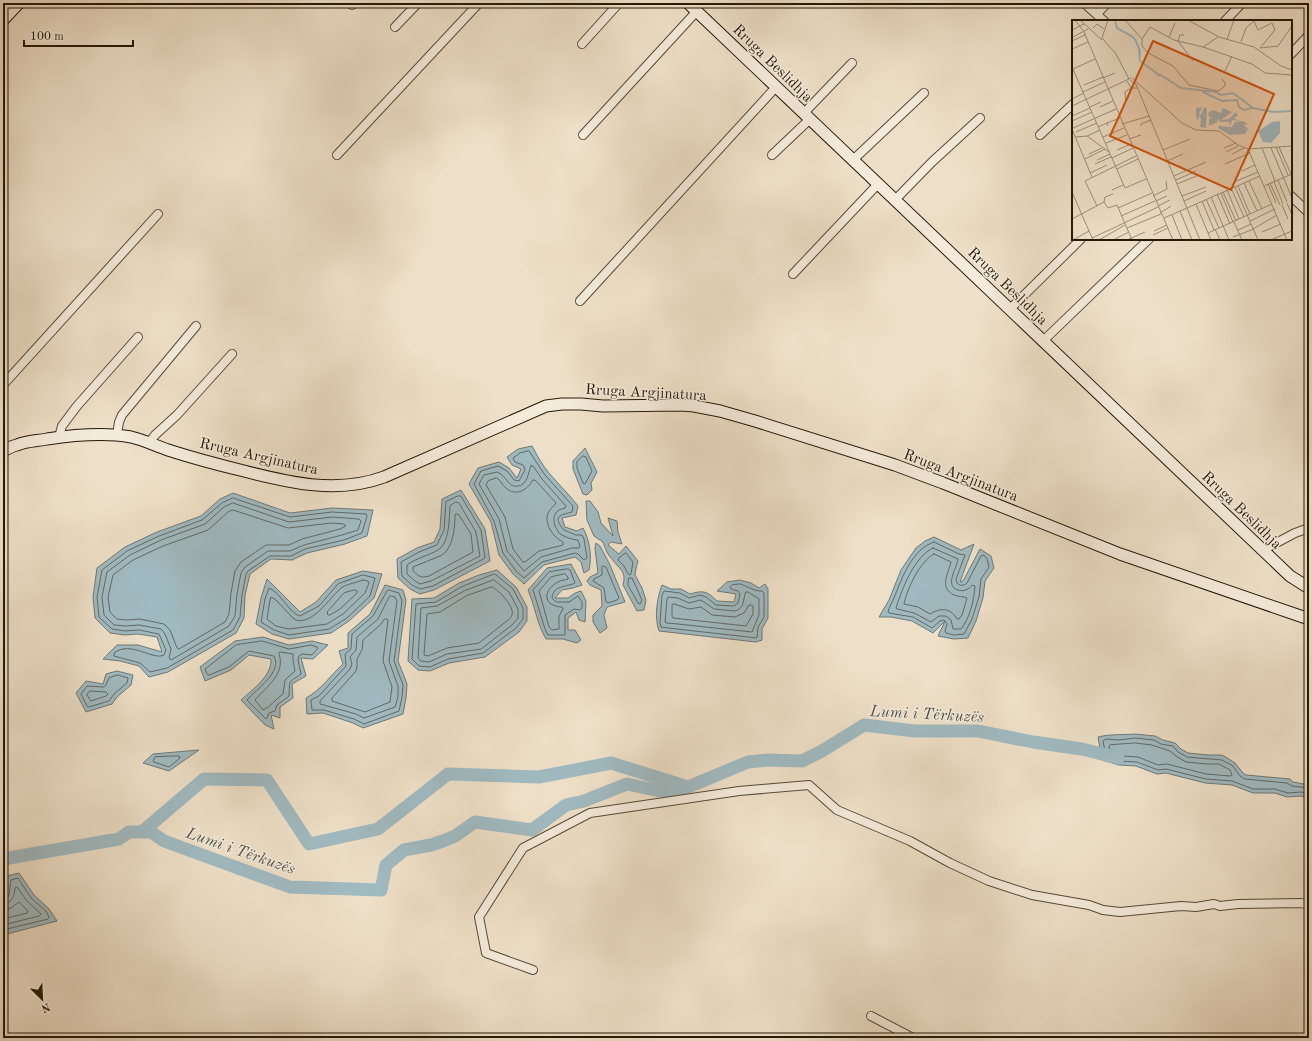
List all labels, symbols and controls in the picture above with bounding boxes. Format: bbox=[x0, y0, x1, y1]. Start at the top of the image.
inset map bbox=[1072, 20, 1292, 240]
scale bar bbox=[24, 22, 133, 48]
street label: Rruga Beslidhja bbox=[729, 22, 815, 106]
text: 100 m bbox=[30, 31, 64, 43]
street label: Rruga Beslidhja bbox=[964, 245, 1050, 329]
street label: Rruga Argjinatura bbox=[585, 383, 708, 404]
street label: Rruga Argjinatura bbox=[198, 436, 320, 479]
street label: Rruga Argjinatura bbox=[901, 448, 1020, 505]
street label: Rruga Beslidhja bbox=[1198, 469, 1284, 553]
water label: Lumi i Tërkuzës bbox=[868, 704, 985, 726]
water label: Lumi i Tërkuzës bbox=[183, 825, 297, 878]
north arrow bbox=[22, 979, 62, 1019]
text: N bbox=[39, 1000, 52, 1014]

